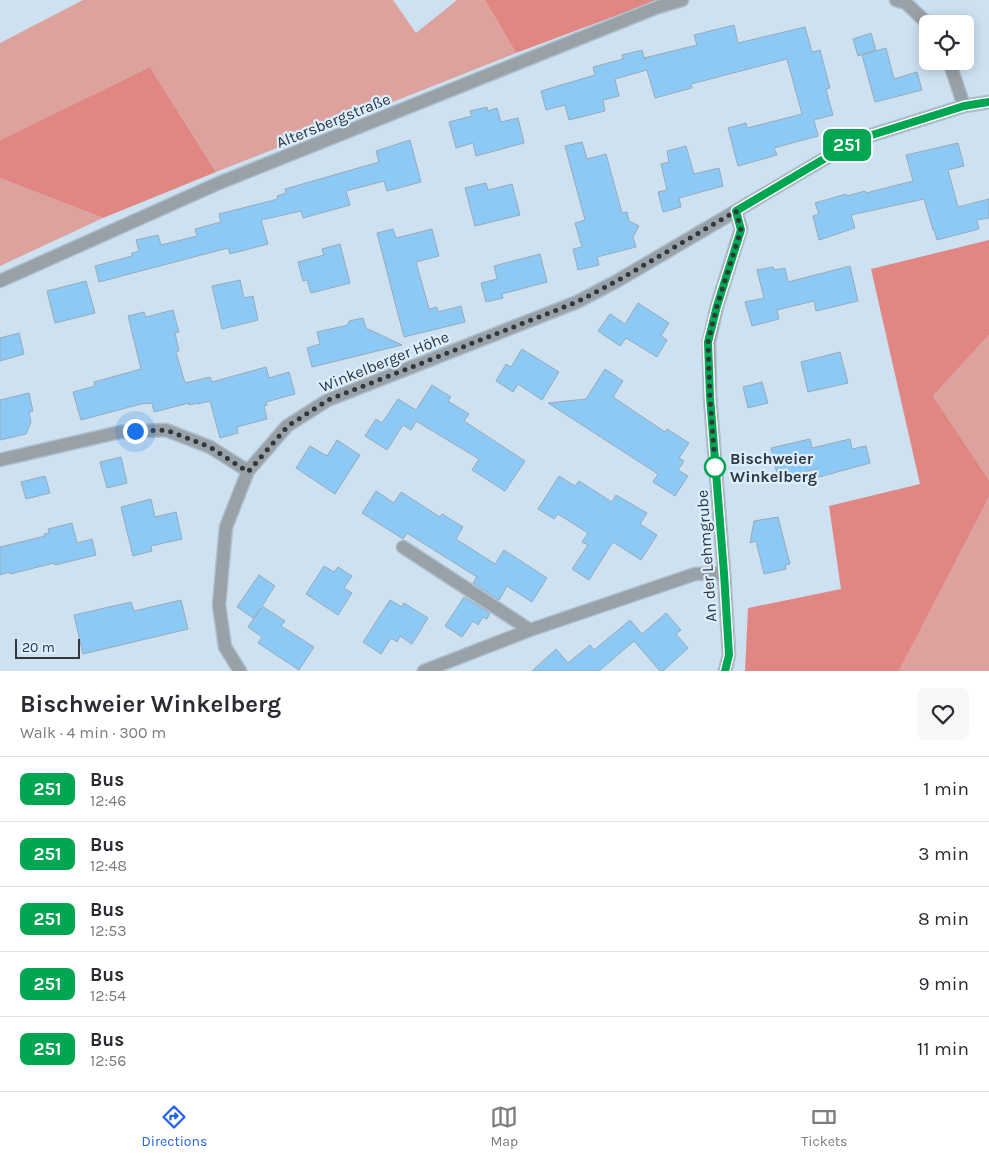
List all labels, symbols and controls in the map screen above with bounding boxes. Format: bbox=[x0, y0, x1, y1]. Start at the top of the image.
map controls bbox=[919, 15, 974, 70]
button: locate bbox=[919, 15, 974, 70]
street label: Altersbergstraße bbox=[273, 89, 393, 152]
line badge: 251 bbox=[818, 129, 876, 161]
text: 251 bbox=[833, 134, 861, 156]
street label: Winkelberger Höhe bbox=[317, 327, 452, 396]
your location bbox=[123, 419, 148, 444]
place label: Bischweier Winkelberg bbox=[730, 449, 817, 486]
marker: Bischweier Winkelberg bbox=[704, 456, 726, 478]
street label: An der Lehmgrube bbox=[692, 489, 721, 623]
scale bar bbox=[15, 636, 80, 659]
text: 20 m bbox=[22, 639, 55, 656]
button: heart bbox=[917, 688, 969, 740]
text: Bischweier Winkelberg bbox=[20, 690, 281, 718]
text: Walk · 4 min · 300 m bbox=[20, 723, 166, 742]
text: Bus bbox=[90, 769, 124, 791]
text: 251 bbox=[34, 778, 61, 800]
text: 1 min bbox=[923, 778, 969, 800]
text: 12:46 bbox=[90, 791, 126, 810]
text: Bus bbox=[90, 834, 124, 856]
text: 251 bbox=[34, 843, 61, 865]
text: 3 min bbox=[918, 843, 969, 865]
text: 12:48 bbox=[90, 856, 127, 875]
text: Bus bbox=[90, 899, 124, 921]
text: 251 bbox=[34, 908, 61, 930]
text: 8 min bbox=[918, 908, 969, 930]
text: 12:53 bbox=[90, 921, 127, 940]
text: Bus bbox=[90, 964, 124, 986]
text: 251 bbox=[34, 973, 61, 995]
text: 9 min bbox=[919, 973, 969, 995]
text: 12:54 bbox=[90, 986, 126, 1005]
text: Bus bbox=[90, 1029, 124, 1051]
text: 251 bbox=[34, 1038, 61, 1060]
text: 11 min bbox=[917, 1038, 969, 1060]
text: 12:56 bbox=[90, 1051, 126, 1070]
tab: Directions bbox=[142, 1103, 207, 1150]
tab: Map bbox=[490, 1103, 518, 1150]
tab: Tickets bbox=[801, 1103, 847, 1150]

